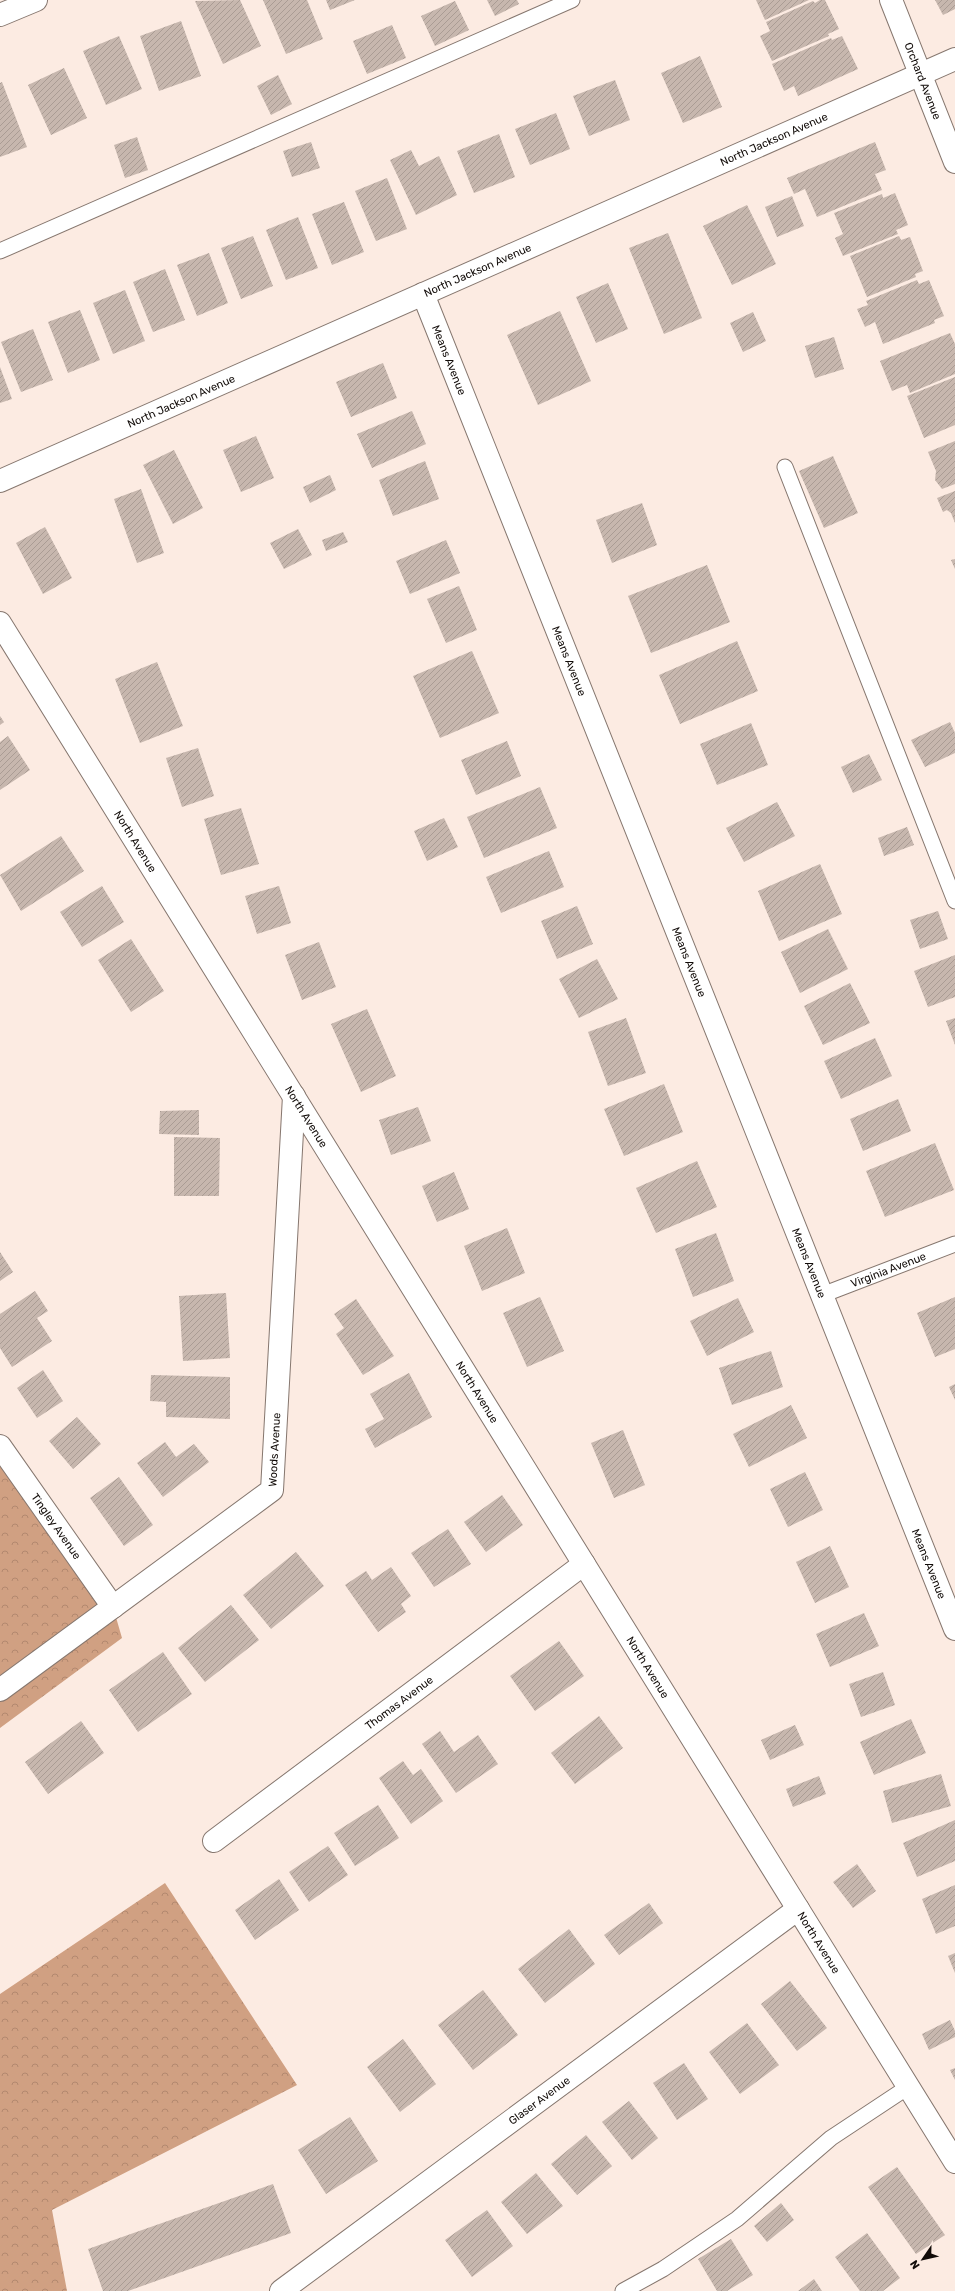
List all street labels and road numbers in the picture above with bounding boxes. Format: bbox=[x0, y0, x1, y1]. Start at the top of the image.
street label: Orchard Avenue bbox=[902, 40, 944, 121]
street label: North Jackson Avenue bbox=[718, 110, 830, 168]
street label: North Jackson Avenue bbox=[422, 241, 533, 299]
street label: Means Avenue bbox=[430, 323, 469, 397]
street label: North Jackson Avenue bbox=[125, 372, 237, 430]
street label: Means Avenue bbox=[549, 624, 589, 698]
street label: North Avenue bbox=[111, 808, 160, 875]
street label: Means Avenue bbox=[669, 925, 709, 999]
street label: North Avenue bbox=[282, 1083, 330, 1150]
street label: Means Avenue bbox=[789, 1226, 829, 1300]
street label: Virginia Avenue bbox=[849, 1249, 928, 1290]
street label: North Avenue bbox=[453, 1359, 501, 1425]
street label: Woods Avenue bbox=[266, 1412, 283, 1487]
street label: Tingley Avenue bbox=[29, 1491, 84, 1562]
street label: Means Avenue bbox=[909, 1527, 949, 1601]
street label: North Avenue bbox=[624, 1634, 672, 1701]
street label: Thomas Avenue bbox=[362, 1673, 435, 1732]
street label: North Avenue bbox=[795, 1909, 843, 1976]
street label: Glaser Avenue bbox=[506, 2073, 572, 2127]

